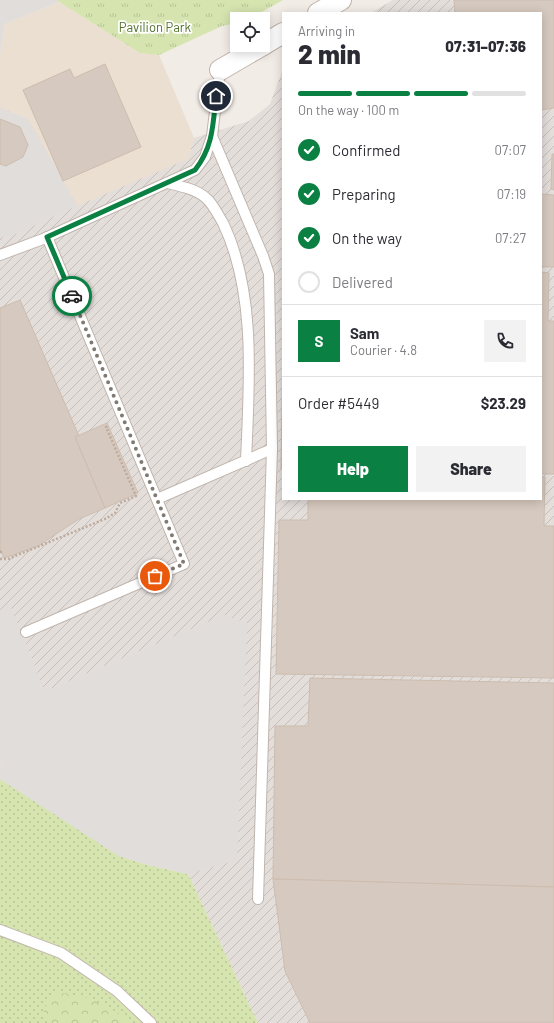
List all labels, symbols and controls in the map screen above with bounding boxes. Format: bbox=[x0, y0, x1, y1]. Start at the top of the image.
map controls bbox=[230, 12, 270, 52]
button: locate bbox=[230, 12, 270, 52]
park label: Pavilion Park bbox=[119, 19, 192, 35]
text: Arriving in bbox=[298, 23, 355, 39]
text: 07:31–07:36 bbox=[445, 37, 526, 55]
text: 2 min bbox=[298, 38, 361, 69]
pin bbox=[199, 79, 233, 113]
icon: home bbox=[205, 85, 227, 107]
text: On the way · 100 m bbox=[298, 102, 399, 118]
icon: check bbox=[298, 139, 320, 161]
text: Confirmed bbox=[332, 141, 400, 159]
text: 07:07 bbox=[495, 142, 526, 158]
icon: check bbox=[298, 183, 320, 205]
text: Preparing bbox=[332, 185, 396, 203]
text: 07:19 bbox=[497, 186, 526, 202]
icon: check bbox=[298, 227, 320, 249]
text: On the way bbox=[332, 229, 402, 247]
text: 07:27 bbox=[495, 230, 526, 246]
text: Delivered bbox=[332, 273, 393, 291]
courier bbox=[52, 276, 92, 316]
icon: car bbox=[61, 285, 83, 307]
button: phone bbox=[484, 320, 526, 362]
text: Sam bbox=[350, 324, 379, 342]
text: S bbox=[315, 332, 323, 350]
text: Courier · 4.8 bbox=[350, 342, 417, 358]
text: Order #5449 bbox=[298, 394, 379, 412]
text: $23.29 bbox=[481, 394, 526, 412]
button: Help bbox=[298, 446, 408, 492]
button: Share bbox=[416, 446, 526, 492]
pin bbox=[138, 559, 172, 593]
icon: bag bbox=[144, 565, 166, 587]

